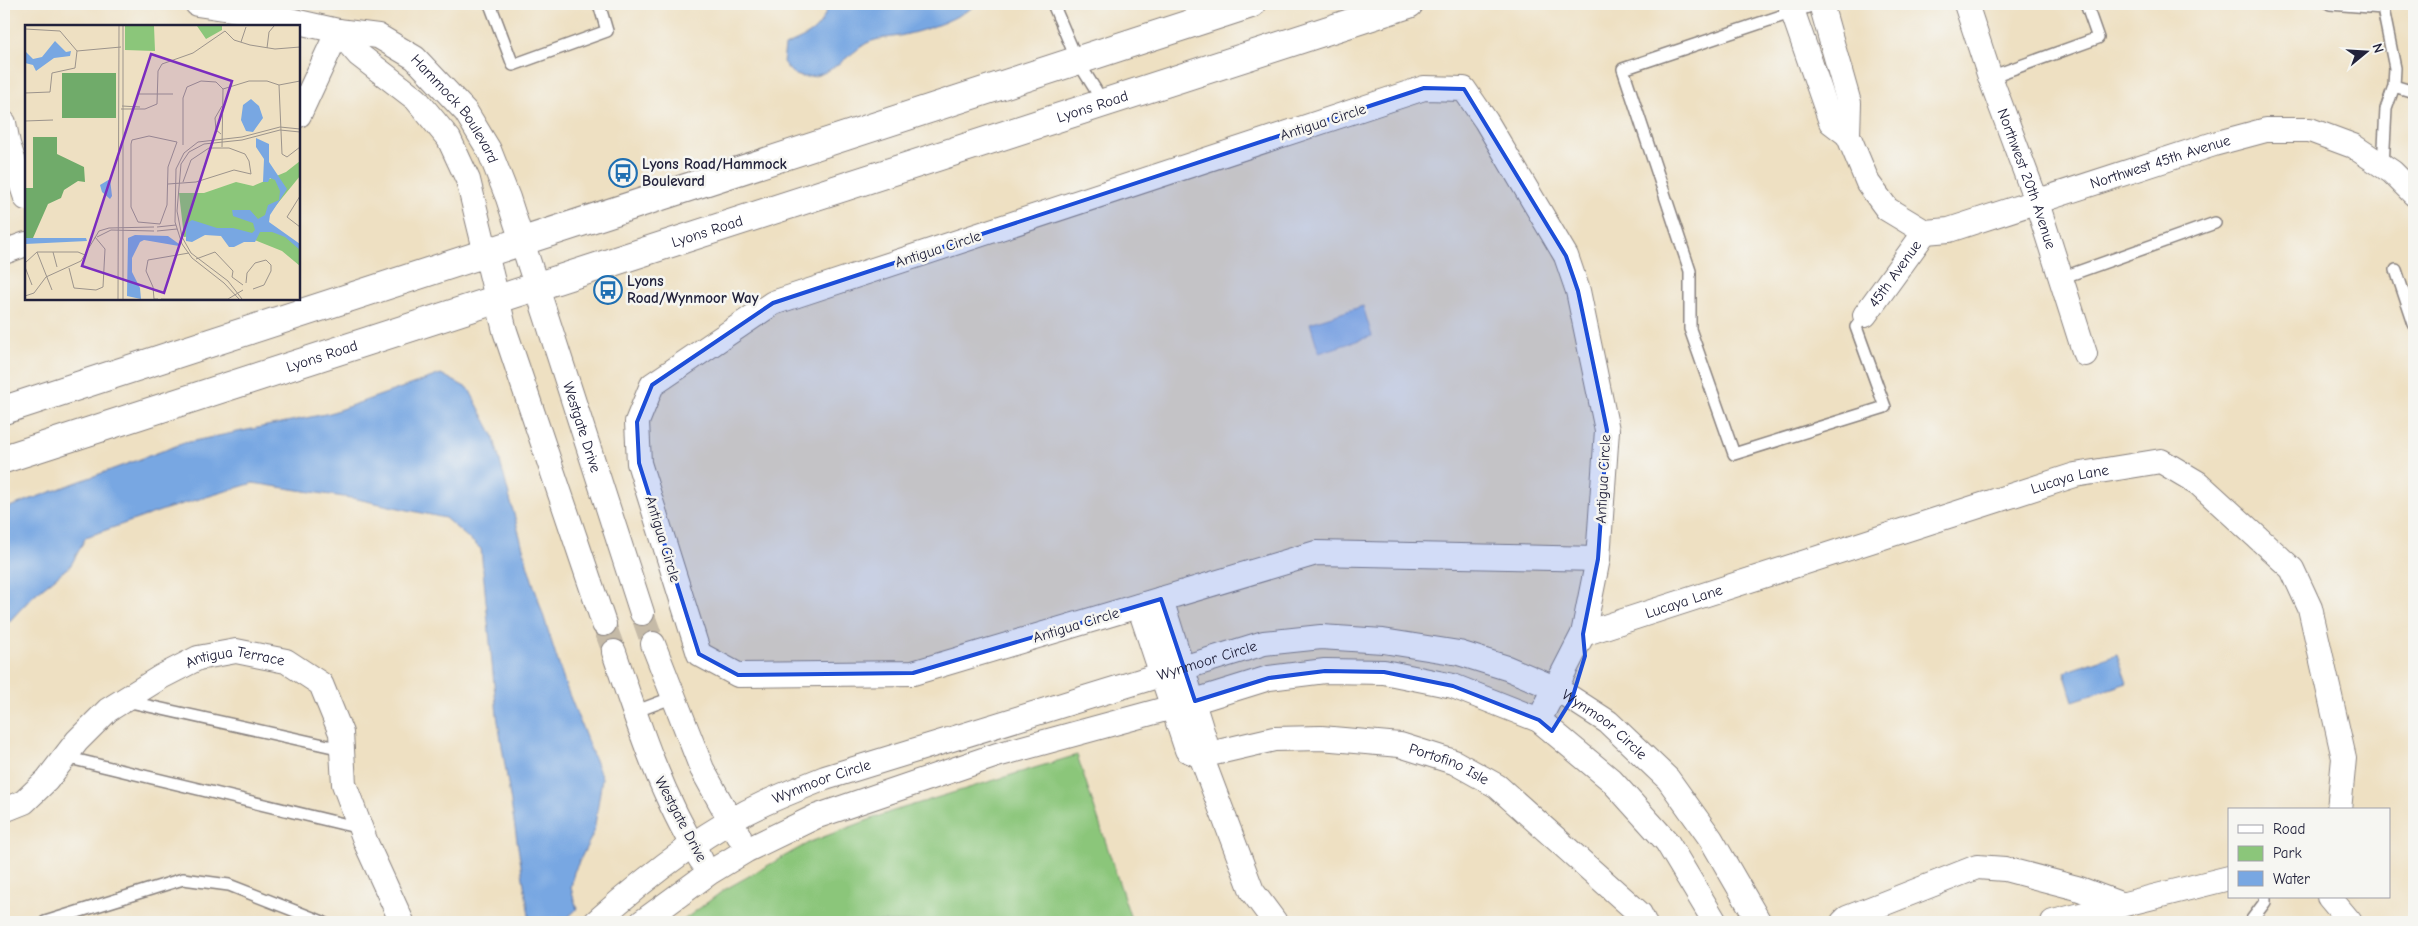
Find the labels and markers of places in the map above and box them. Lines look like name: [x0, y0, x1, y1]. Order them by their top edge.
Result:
place label: Lyons Road/Hammock Boulevard: [642, 155, 787, 190]
bus stop icon: Lyons Road/Hammock Boulevard: [608, 158, 638, 188]
place label: Lyons Road/Wynmoor Way: [627, 272, 759, 307]
bus stop icon: Lyons Road/Wynmoor Way: [593, 275, 623, 305]

